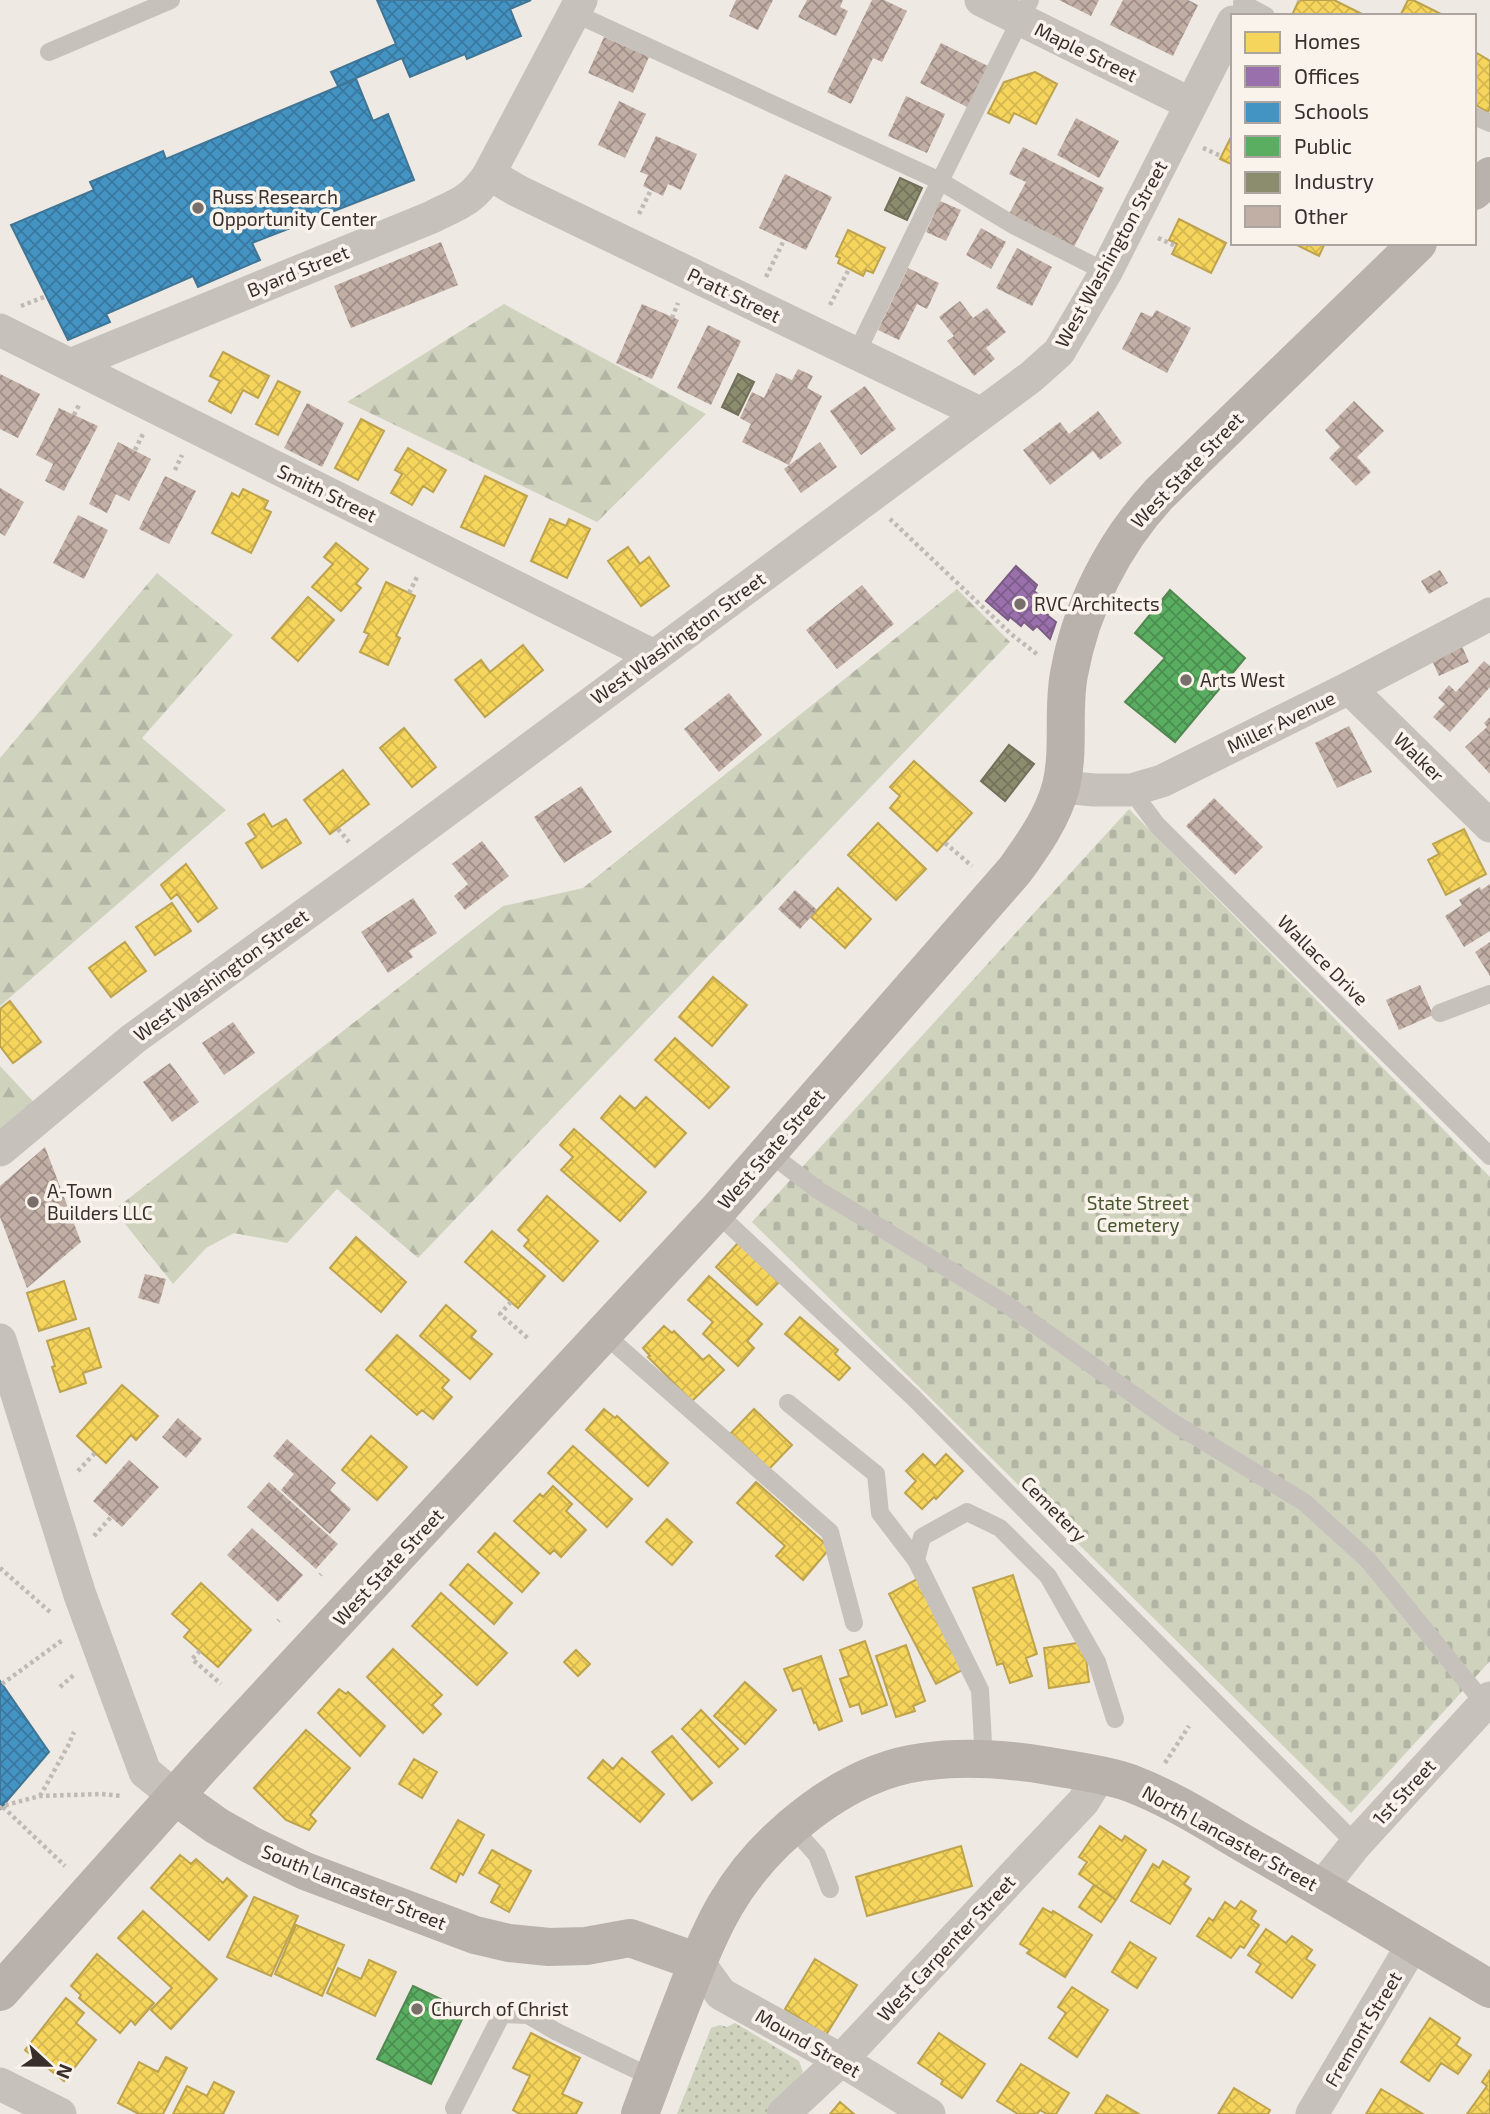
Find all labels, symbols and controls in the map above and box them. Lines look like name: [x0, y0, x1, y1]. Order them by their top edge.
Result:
legend: [1231, 14, 1476, 245]
street label: Maple Street: [1031, 17, 1141, 86]
text: Homes: [1294, 28, 1360, 53]
text: Offices: [1294, 63, 1360, 88]
text: Schools: [1294, 98, 1369, 123]
text: Public: [1294, 133, 1352, 158]
street label: West Washington Street: [1050, 156, 1172, 351]
text: Industry: [1294, 168, 1374, 193]
place label: Russ Research Opportunity Center: [212, 185, 378, 230]
marker: Russ Research Opportunity Center: [190, 200, 206, 216]
text: Other: [1294, 203, 1349, 228]
street label: Byard Street: [244, 240, 352, 301]
street label: Pratt Street: [684, 262, 785, 327]
street label: West State Street: [1126, 407, 1248, 532]
street label: Smith Street: [274, 459, 381, 526]
street label: West Washington Street: [586, 567, 769, 709]
place label: RVC Architects: [1034, 592, 1160, 615]
marker: RVC Architects: [1012, 596, 1028, 612]
place label: Arts West: [1200, 668, 1285, 691]
marker: Arts West: [1178, 672, 1194, 688]
street label: Miller Avenue: [1223, 685, 1339, 758]
street label: Walker: [1389, 727, 1450, 786]
street label: West Washington Street: [129, 904, 312, 1046]
street label: Wallace Drive: [1273, 910, 1373, 1010]
street label: West State Street: [712, 1084, 829, 1213]
place label: A-Town Builders LLC: [47, 1179, 153, 1224]
park label: State Street Cemetery: [1087, 1191, 1189, 1236]
marker: A-Town Builders LLC: [25, 1194, 41, 1210]
street label: Cemetery: [1017, 1471, 1092, 1546]
street label: West State Street: [327, 1503, 448, 1630]
street label: 1st Street: [1367, 1754, 1440, 1829]
street label: North Lancaster Street: [1139, 1780, 1322, 1895]
street label: South Lancaster Street: [259, 1839, 450, 1934]
street label: West Carpenter Street: [872, 1870, 1019, 2026]
street label: Fremont Street: [1319, 1967, 1406, 2090]
place label: Church of Christ: [431, 1997, 569, 2020]
marker: Church of Christ: [409, 2001, 425, 2017]
street label: Mound Street: [752, 2003, 865, 2082]
north arrow: [14, 2030, 84, 2100]
text: N: [52, 2061, 78, 2082]

